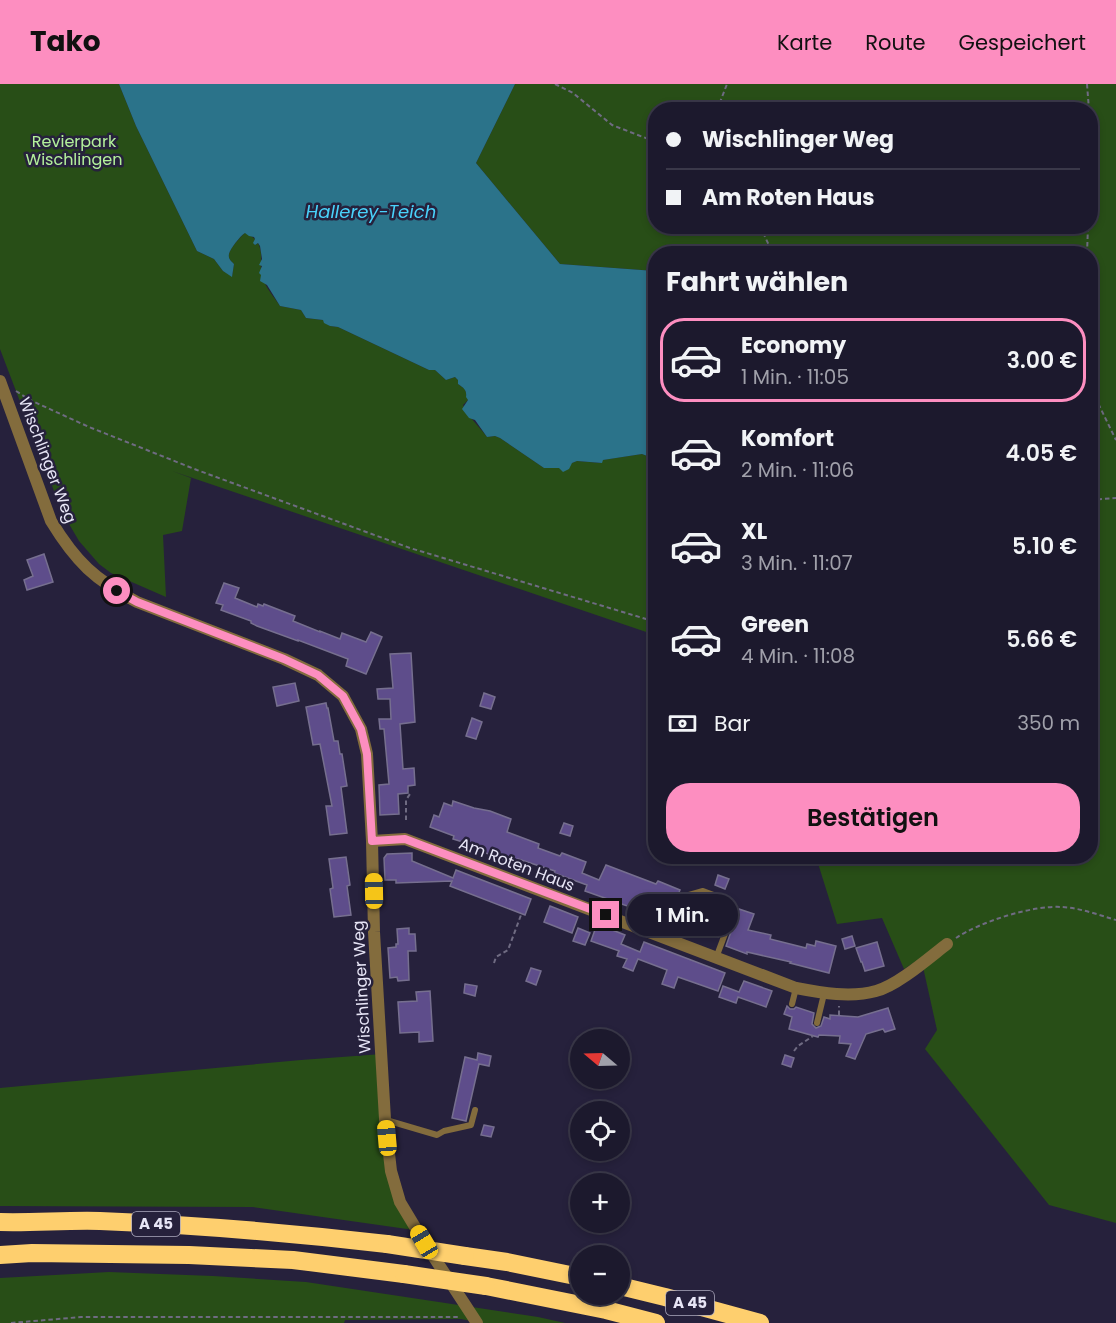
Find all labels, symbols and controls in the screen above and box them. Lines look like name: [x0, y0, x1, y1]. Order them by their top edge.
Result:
text: Tako: [30, 22, 101, 61]
text: Karte: [777, 28, 832, 57]
text: Route: [865, 28, 926, 57]
text: Gespeichert: [959, 28, 1086, 57]
text: Wischlinger Weg: [702, 124, 894, 155]
park label: Revierpark Wischlingen: [26, 130, 122, 171]
text: Am Roten Haus: [702, 182, 875, 213]
water label: Hallerey-Teich: [306, 199, 436, 224]
text: Fahrt wählen: [666, 263, 848, 300]
text: Economy: [741, 330, 846, 361]
icon: car: [669, 333, 723, 387]
text: 3.00 €: [1007, 345, 1077, 376]
text: 1 Min. · 11:05: [741, 363, 849, 391]
street label: Wischlinger Weg: [13, 394, 82, 527]
text: Komfort: [741, 423, 834, 454]
icon: car: [669, 426, 723, 480]
text: 4.05 €: [1006, 438, 1077, 469]
text: 2 Min. · 11:06: [741, 456, 854, 484]
text: XL: [741, 516, 767, 547]
icon: car: [669, 519, 723, 573]
text: 5.10 €: [1012, 531, 1077, 562]
text: 3 Min. · 11:07: [741, 549, 853, 577]
route start: [103, 577, 130, 604]
text: Green: [741, 609, 809, 640]
icon: car: [669, 612, 723, 666]
text: 5.66 €: [1006, 624, 1077, 655]
text: 4 Min. · 11:08: [741, 642, 855, 670]
icon: cash: [666, 707, 699, 740]
text: Bar: [714, 708, 751, 739]
text: 350 m: [1017, 709, 1080, 737]
button: Bestätigen: [666, 783, 1080, 852]
street label: Am Roten Haus: [456, 832, 578, 897]
car: [365, 873, 383, 909]
callout: 1 Min.: [627, 894, 738, 936]
route end: [592, 901, 619, 928]
text: 1 Min.: [656, 901, 709, 929]
street label: Wischlinger Weg: [347, 920, 376, 1054]
north arrow: [570, 1029, 630, 1089]
map controls: [570, 1029, 630, 1305]
button: locate: [570, 1101, 630, 1161]
car: [376, 1119, 398, 1157]
button: +: [570, 1173, 630, 1233]
road number: A 45: [132, 1212, 180, 1236]
car: [407, 1222, 441, 1262]
button: −: [570, 1245, 630, 1305]
road number: A 45: [666, 1291, 714, 1315]

